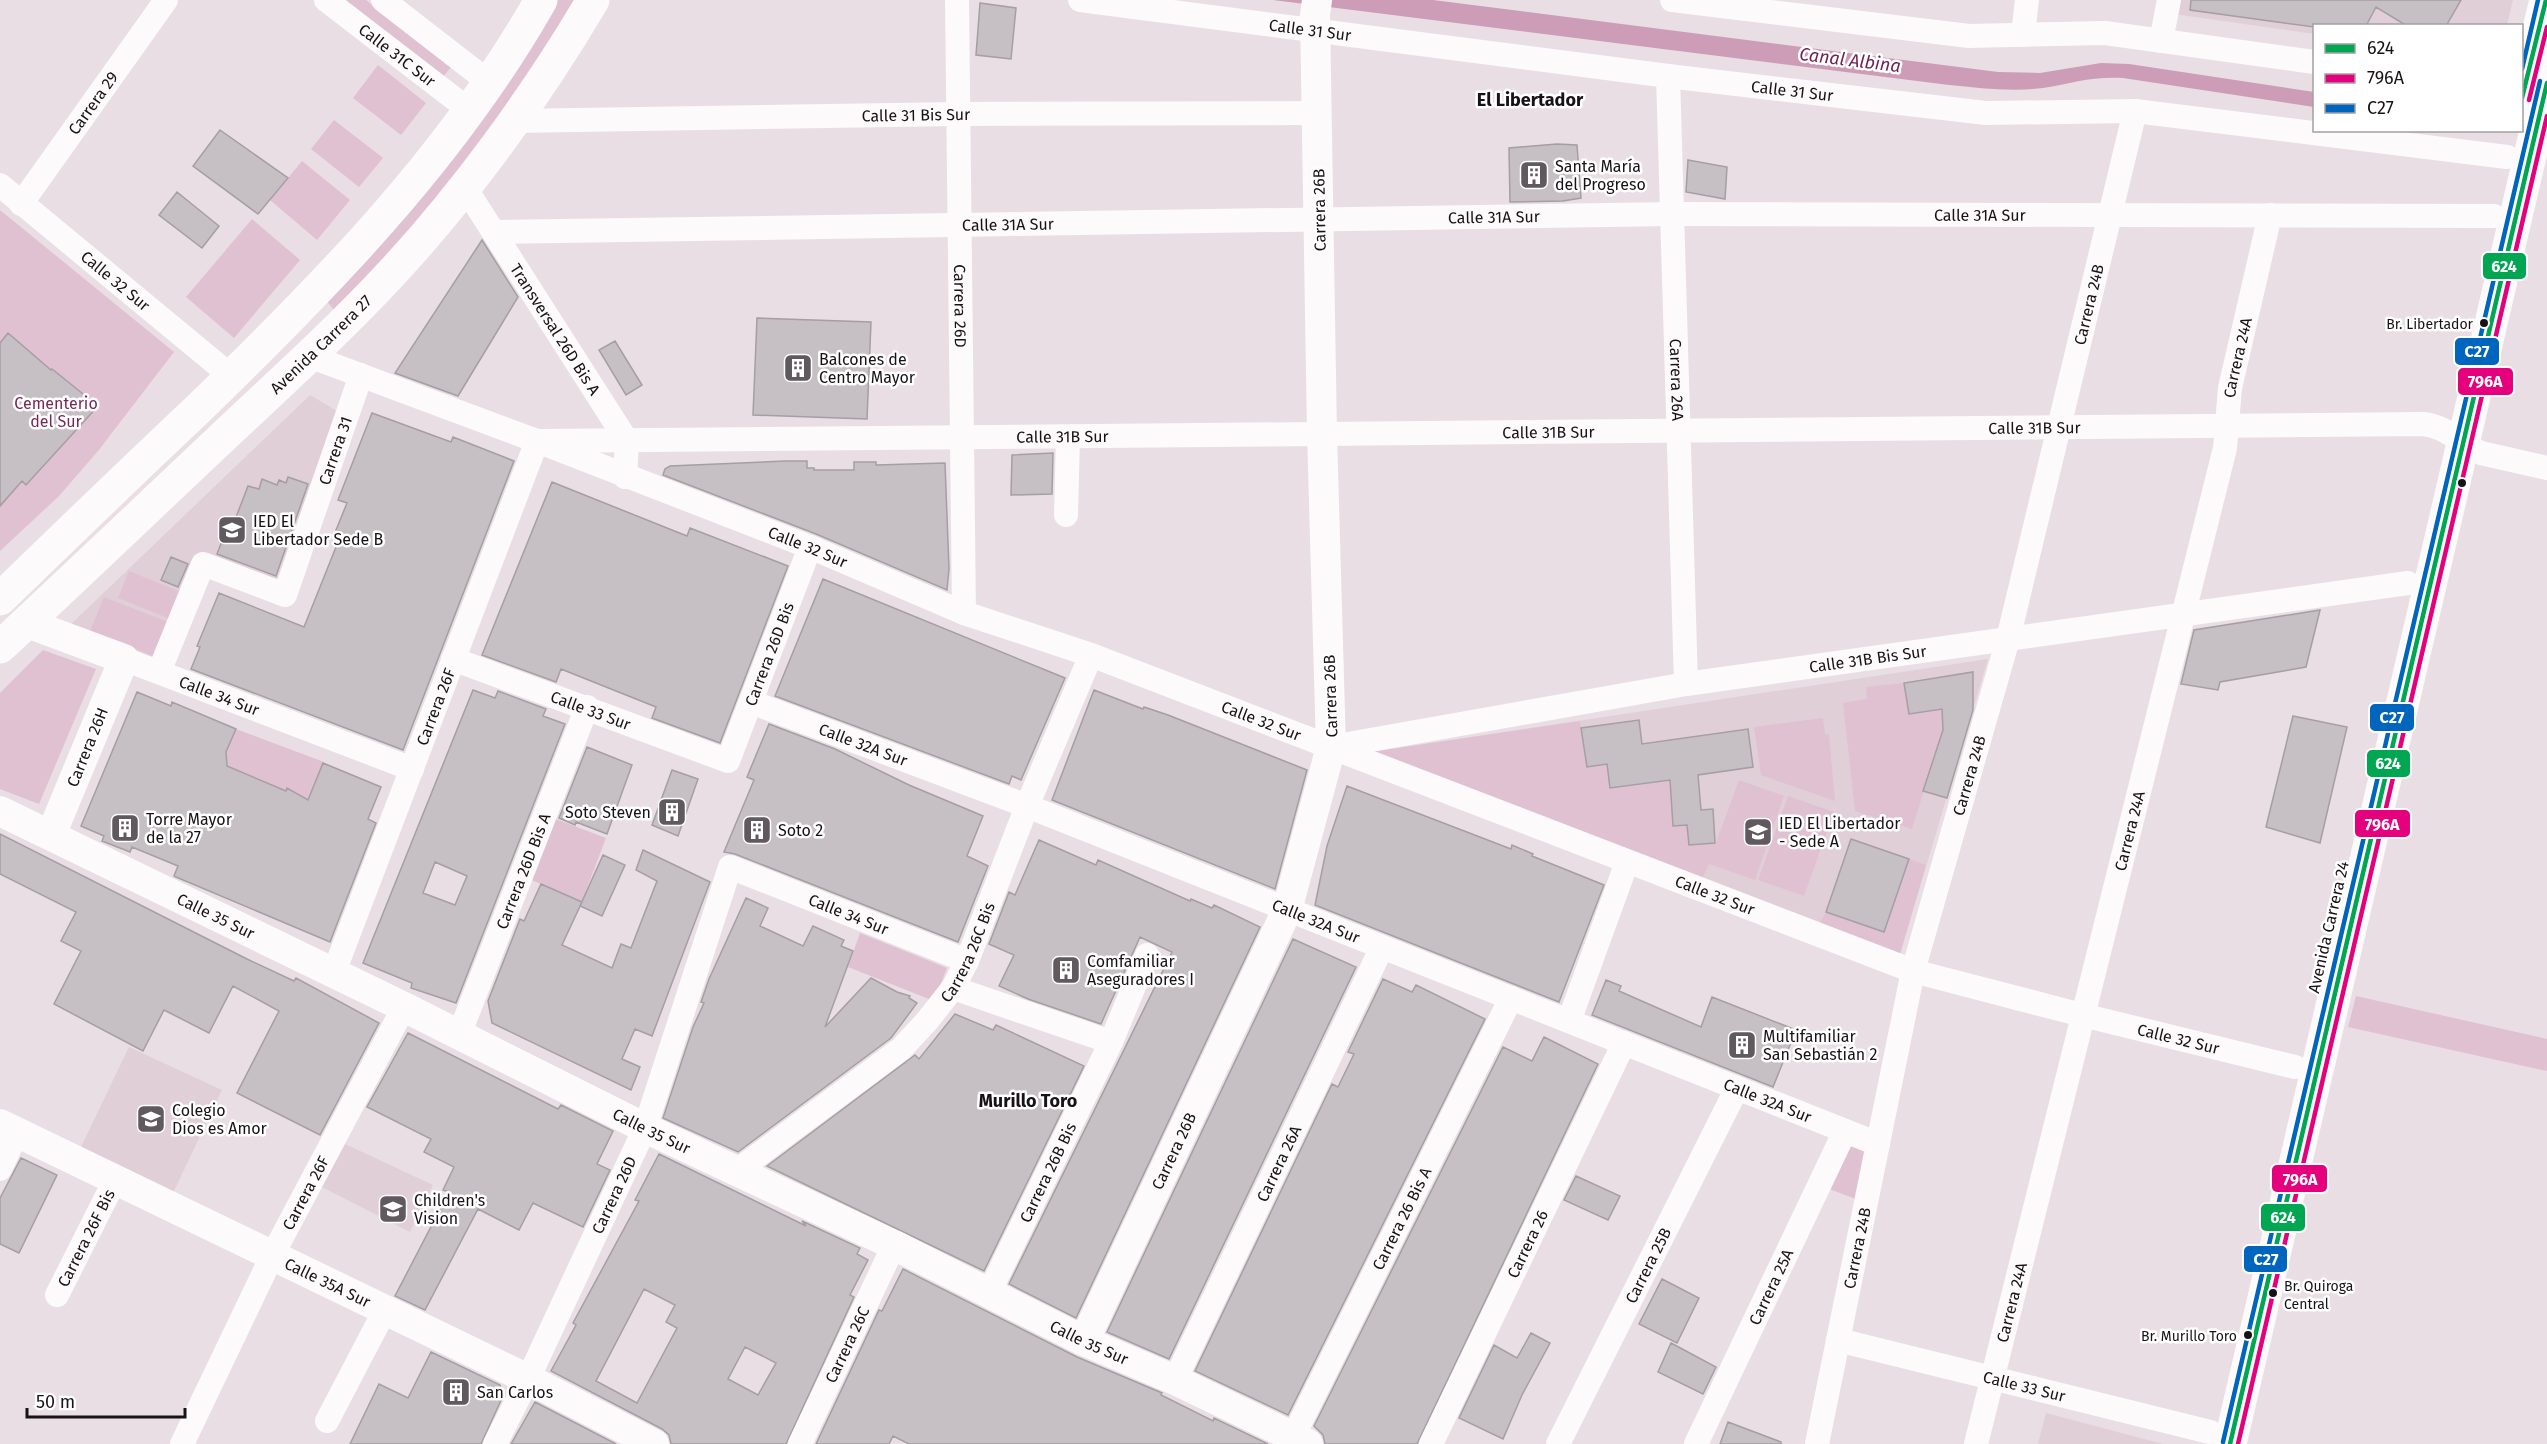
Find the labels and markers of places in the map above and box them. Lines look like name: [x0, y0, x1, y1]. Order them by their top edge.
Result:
place label: Santa María del Progreso: [1555, 157, 1646, 194]
building icon: Santa María del Progreso: [1518, 159, 1550, 191]
place label: Br. Libertador: [2386, 316, 2474, 333]
marker: Br. Libertador: [2478, 317, 2490, 329]
place label: Balcones de Centro Mayor: [819, 350, 916, 387]
building icon: Balcones de Centro Mayor: [782, 352, 814, 384]
unlabelled marker: [2456, 477, 2468, 489]
place label: IED El Libertador Sede B: [253, 512, 384, 549]
school or university icon: IED El Libertador Sede B: [216, 514, 248, 546]
building icon: Soto Steven: [656, 796, 688, 828]
place label: Soto Steven: [565, 803, 651, 822]
place label: Torre Mayor de la 27: [146, 810, 233, 847]
building icon: Torre Mayor de la 27: [109, 812, 141, 844]
building icon: Soto 2: [741, 814, 773, 846]
place label: IED El Libertador - Sede A: [1779, 814, 1901, 851]
school or university icon: IED El Libertador - Sede A: [1742, 816, 1774, 848]
place label: Soto 2: [778, 821, 823, 840]
place label: Comfamiliar Aseguradores I: [1087, 952, 1194, 989]
building icon: Comfamiliar Aseguradores I: [1050, 954, 1082, 986]
place label: Multifamiliar San Sebastián 2: [1763, 1027, 1877, 1064]
building icon: Multifamiliar San Sebastián 2: [1726, 1029, 1758, 1061]
place label: Colegio Dios es Amor: [172, 1101, 268, 1138]
school or university icon: Colegio Dios es Amor: [135, 1103, 167, 1135]
place label: Children's Vision: [414, 1191, 485, 1228]
school or university icon: Children's Vision: [377, 1193, 409, 1225]
place label: Br. Quiroga Central: [2284, 1278, 2353, 1313]
marker: Br. Quiroga Central: [2267, 1287, 2279, 1299]
place label: Br. Murillo Toro: [2141, 1328, 2237, 1345]
marker: Br. Murillo Toro: [2242, 1329, 2254, 1341]
building icon: San Carlos: [440, 1376, 472, 1408]
place label: San Carlos: [477, 1383, 553, 1402]

